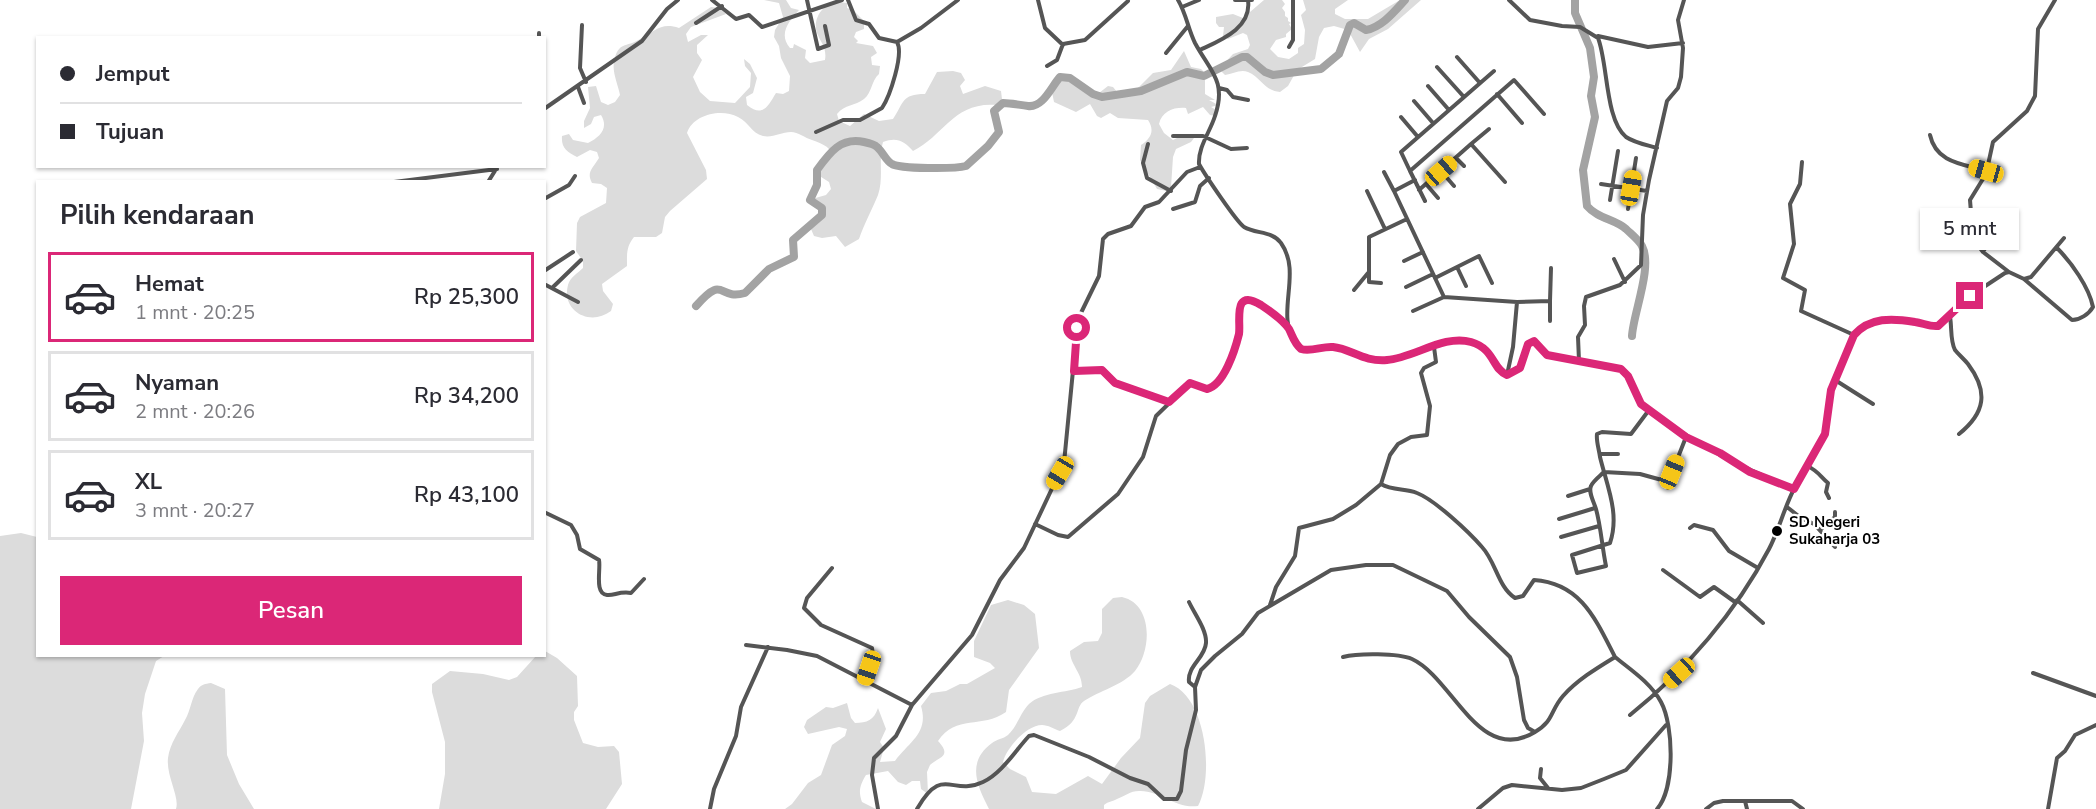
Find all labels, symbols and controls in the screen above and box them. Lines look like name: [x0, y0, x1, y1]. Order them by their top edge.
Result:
text: Jemput: [96, 59, 169, 89]
text: Tujuan: [96, 117, 164, 147]
car: [1422, 152, 1460, 190]
car: [1966, 157, 2006, 185]
car: [1619, 169, 1643, 207]
text: Pilih kendaraan: [60, 197, 254, 234]
callout: 5 mnt: [1920, 209, 2020, 251]
text: 5 mnt: [1943, 215, 1996, 242]
text: Hemat: [135, 269, 204, 299]
icon: car: [63, 270, 117, 324]
text: Rp 25,300: [414, 282, 519, 312]
route end: [1956, 282, 1983, 309]
text: 1 mnt · 20:25: [135, 299, 255, 326]
route start: [1063, 314, 1090, 341]
text: Nyaman: [135, 368, 219, 398]
icon: car: [63, 369, 117, 423]
text: Rp 34,200: [414, 381, 519, 411]
text: 2 mnt · 20:26: [135, 398, 255, 425]
car: [1657, 452, 1687, 492]
car: [1043, 453, 1077, 493]
text: XL: [135, 467, 162, 497]
icon: car: [63, 468, 117, 522]
text: Rp 43,100: [414, 480, 519, 510]
text: 3 mnt · 20:27: [135, 497, 255, 524]
place label: SD Negeri Sukaharja 03: [1789, 512, 1880, 549]
marker: SD Negeri Sukaharja 03: [1770, 524, 1784, 538]
button: Pesan: [60, 576, 522, 645]
car: [855, 648, 883, 688]
car: [1660, 654, 1698, 692]

